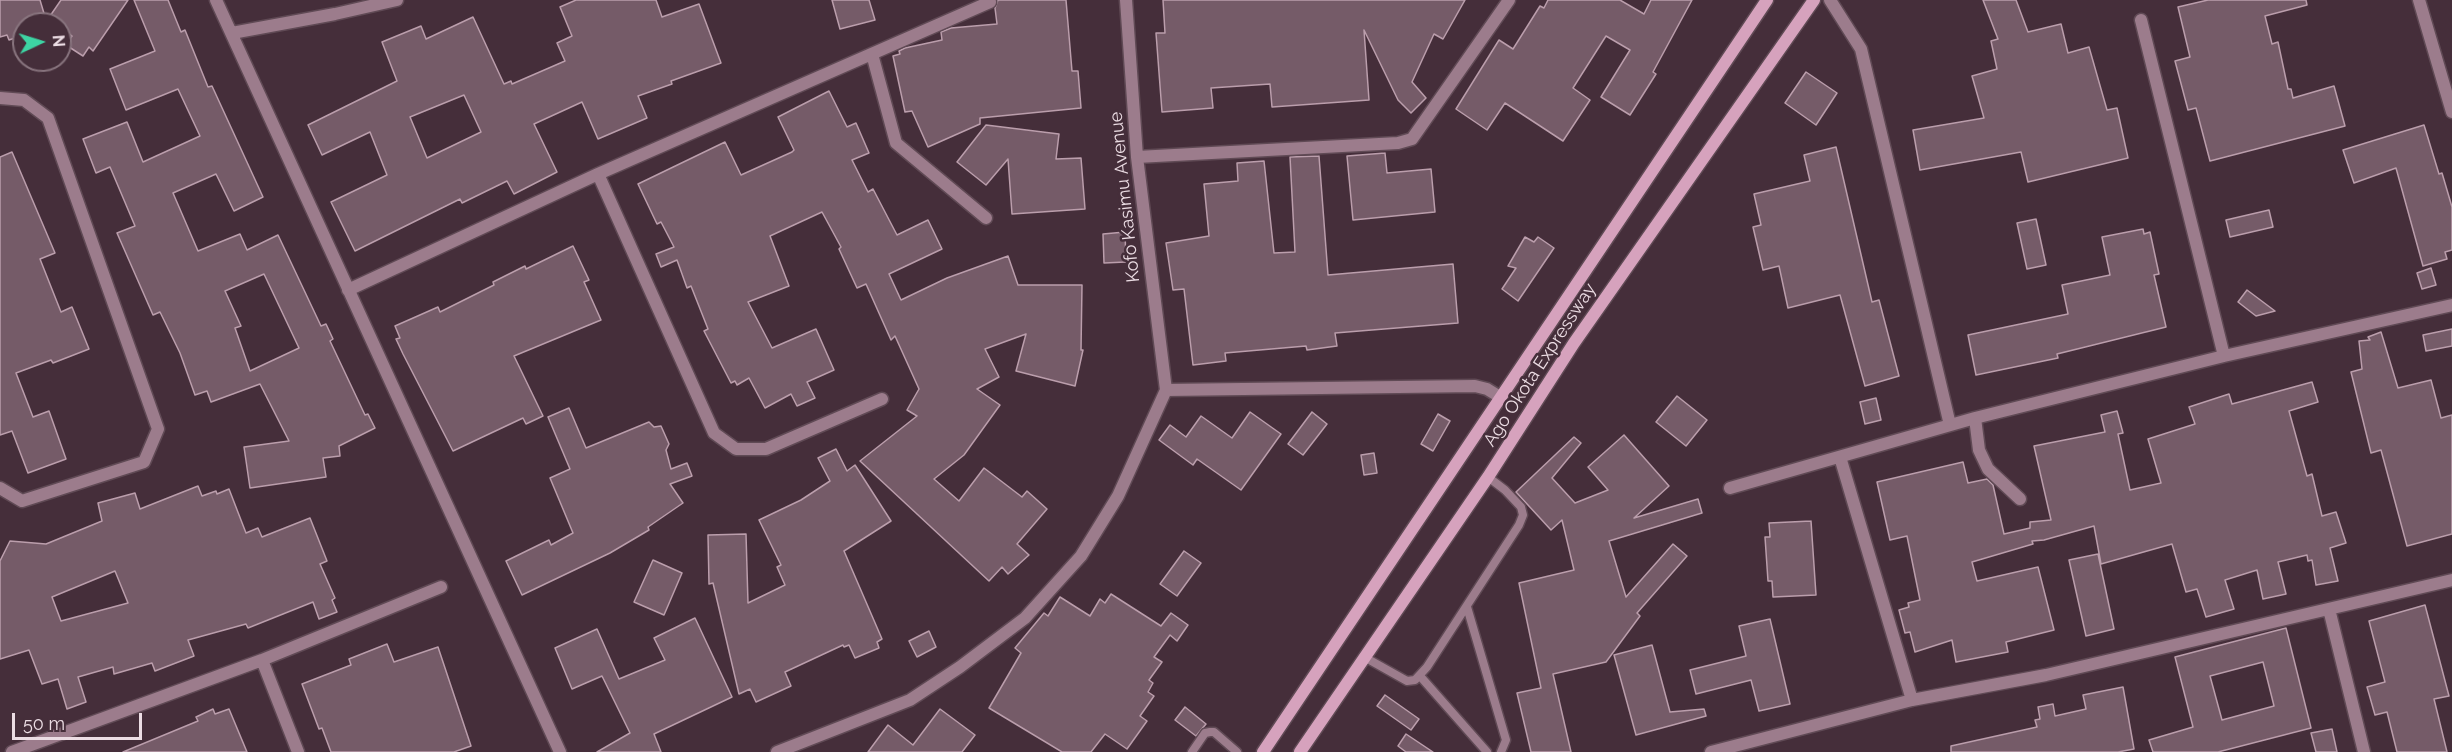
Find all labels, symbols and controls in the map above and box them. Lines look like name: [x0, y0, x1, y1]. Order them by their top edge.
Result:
north arrow: [12, 12, 72, 72]
text: N: [49, 34, 68, 48]
street label: Kofo Kasimu Avenue: [1105, 111, 1145, 283]
street label: Ago Okota Expressway: [1479, 279, 1601, 451]
scale bar: [15, 701, 146, 739]
text: 50 m: [23, 713, 65, 734]

